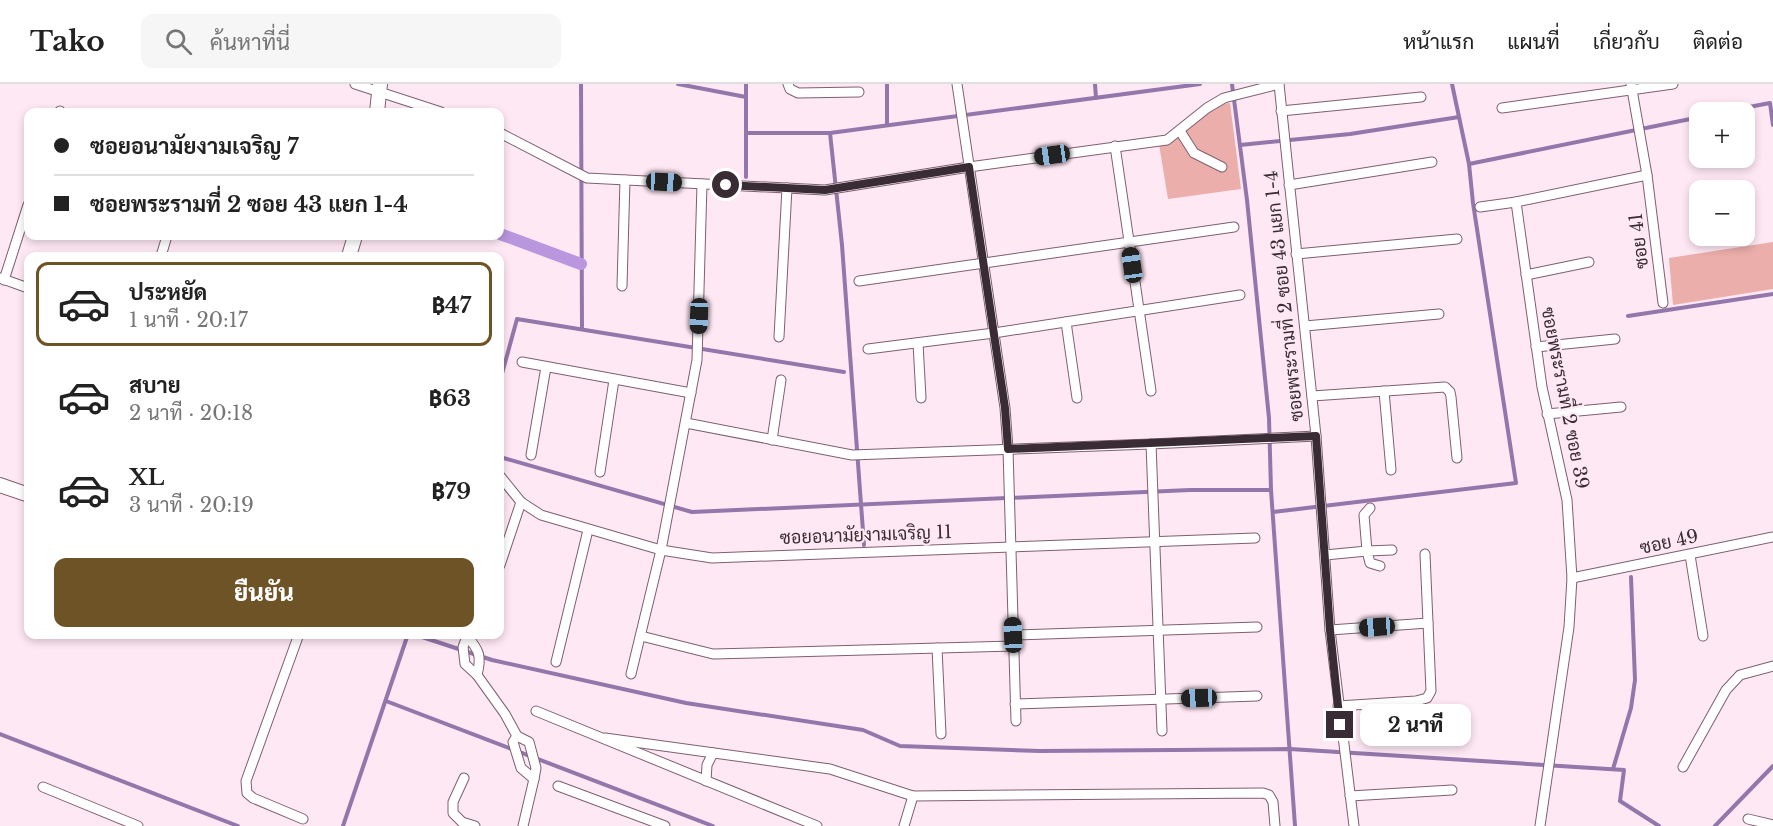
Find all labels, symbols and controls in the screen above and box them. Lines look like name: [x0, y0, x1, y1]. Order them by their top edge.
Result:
search box: [141, 14, 561, 68]
text: Tako: [30, 24, 105, 59]
icon: search: [162, 25, 195, 58]
text: ค้นหาที่นี่: [210, 29, 290, 56]
text: หน้าแรก: [1403, 29, 1474, 55]
text: แผนที่: [1507, 29, 1560, 55]
text: เกี่ยวกับ: [1593, 29, 1660, 55]
text: ติดต่อ: [1693, 29, 1743, 55]
map controls: [1689, 102, 1755, 246]
button: +: [1689, 102, 1755, 168]
text: ซอยอนามัยงามเจริญ 7: [90, 133, 299, 160]
car: [1033, 144, 1071, 166]
street label: ซอยพระรามที่ 2 ซอย 43 แยก 1-4: [1255, 170, 1308, 423]
route start: [712, 171, 739, 198]
car: [646, 172, 682, 192]
button: −: [1689, 180, 1755, 246]
text: ซอยพระรามที่ 2 ซอย 43 แยก 1-4: [90, 191, 408, 218]
street label: ซอย 41: [1625, 212, 1653, 270]
car: [1121, 246, 1143, 284]
icon: car: [57, 277, 111, 331]
text: ประหยัด: [129, 279, 207, 306]
text: ฿47: [432, 292, 471, 319]
car: [689, 298, 709, 334]
street label: ซอยพระรามที่ 2 ซอย 39: [1537, 304, 1598, 491]
text: 1 นาที · 20:17: [129, 308, 248, 332]
icon: car: [57, 370, 111, 424]
text: สบาย: [129, 372, 181, 399]
text: ฿63: [429, 385, 471, 412]
text: 2 นาที · 20:18: [129, 401, 253, 425]
icon: car: [57, 463, 111, 517]
text: XL: [129, 464, 164, 491]
text: ฿79: [431, 478, 471, 505]
text: 3 นาที · 20:19: [129, 493, 254, 517]
street label: ซอยอนามัยงามเจริญ 11: [779, 521, 953, 549]
street label: ซอย 49: [1638, 525, 1700, 559]
button: ยืนยัน: [54, 558, 474, 627]
car: [1003, 617, 1023, 653]
car: [1358, 617, 1396, 637]
car: [1181, 688, 1217, 708]
callout: 2 นาที: [1361, 704, 1472, 746]
route end: [1326, 711, 1353, 738]
text: 2 นาที: [1388, 713, 1443, 737]

